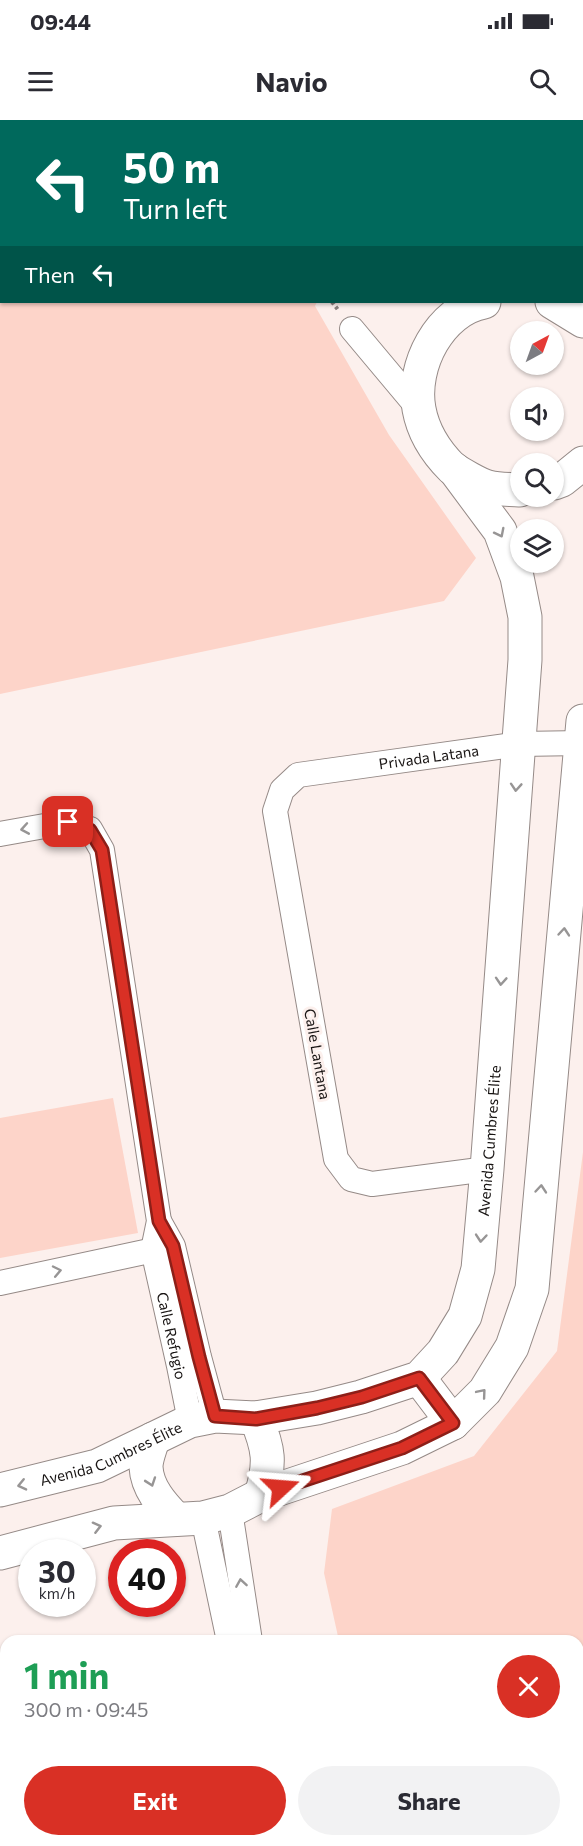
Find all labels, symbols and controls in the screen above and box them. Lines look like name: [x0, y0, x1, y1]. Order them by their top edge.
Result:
text: 09:44: [30, 8, 91, 35]
icon: menu: [24, 65, 57, 98]
text: Navio: [255, 65, 328, 98]
icon: search: [526, 65, 559, 98]
text: 50 m: [123, 140, 220, 192]
icon: left: [24, 144, 102, 222]
text: Turn left: [123, 192, 227, 225]
icon: left: [87, 258, 120, 291]
text: Then: [24, 261, 75, 288]
north arrow: [510, 321, 564, 375]
map controls: [510, 321, 564, 573]
button: sound: [510, 387, 564, 441]
button: search: [510, 453, 564, 507]
button: layers: [510, 519, 564, 573]
one-way arrow: [493, 527, 504, 537]
street label: Privada Latana: [378, 741, 480, 773]
one-way arrow: [510, 782, 523, 791]
pin: [42, 796, 93, 847]
icon: arrive: [51, 805, 84, 838]
one-way arrow: [20, 822, 30, 835]
one-way arrow: [557, 928, 570, 937]
one-way arrow: [495, 977, 508, 986]
street label: Calle Lantana: [301, 1007, 335, 1101]
street label: Avenida Cumbres Élite: [474, 1064, 504, 1217]
one-way arrow: [534, 1184, 547, 1194]
one-way arrow: [475, 1234, 488, 1243]
one-way arrow: [52, 1265, 62, 1278]
street label: Calle Refugio: [154, 1290, 190, 1381]
one-way arrow: [475, 1388, 486, 1399]
street label: Avenida Cumbres Élite: [38, 1417, 185, 1489]
position arrow: [249, 1456, 313, 1520]
one-way arrow: [144, 1477, 156, 1487]
one-way arrow: [18, 1478, 28, 1491]
one-way arrow: [92, 1522, 102, 1535]
speed limit sign: 40: [108, 1539, 186, 1617]
text: 30: [38, 1552, 76, 1589]
one-way arrow: [235, 1579, 248, 1589]
text: km/h: [39, 1584, 75, 1602]
text: 1 min: [24, 1652, 109, 1696]
button: close: [497, 1655, 560, 1718]
text: 300 m · 09:45: [24, 1697, 149, 1721]
button: Exit: [24, 1766, 286, 1835]
button: Share: [298, 1766, 560, 1835]

